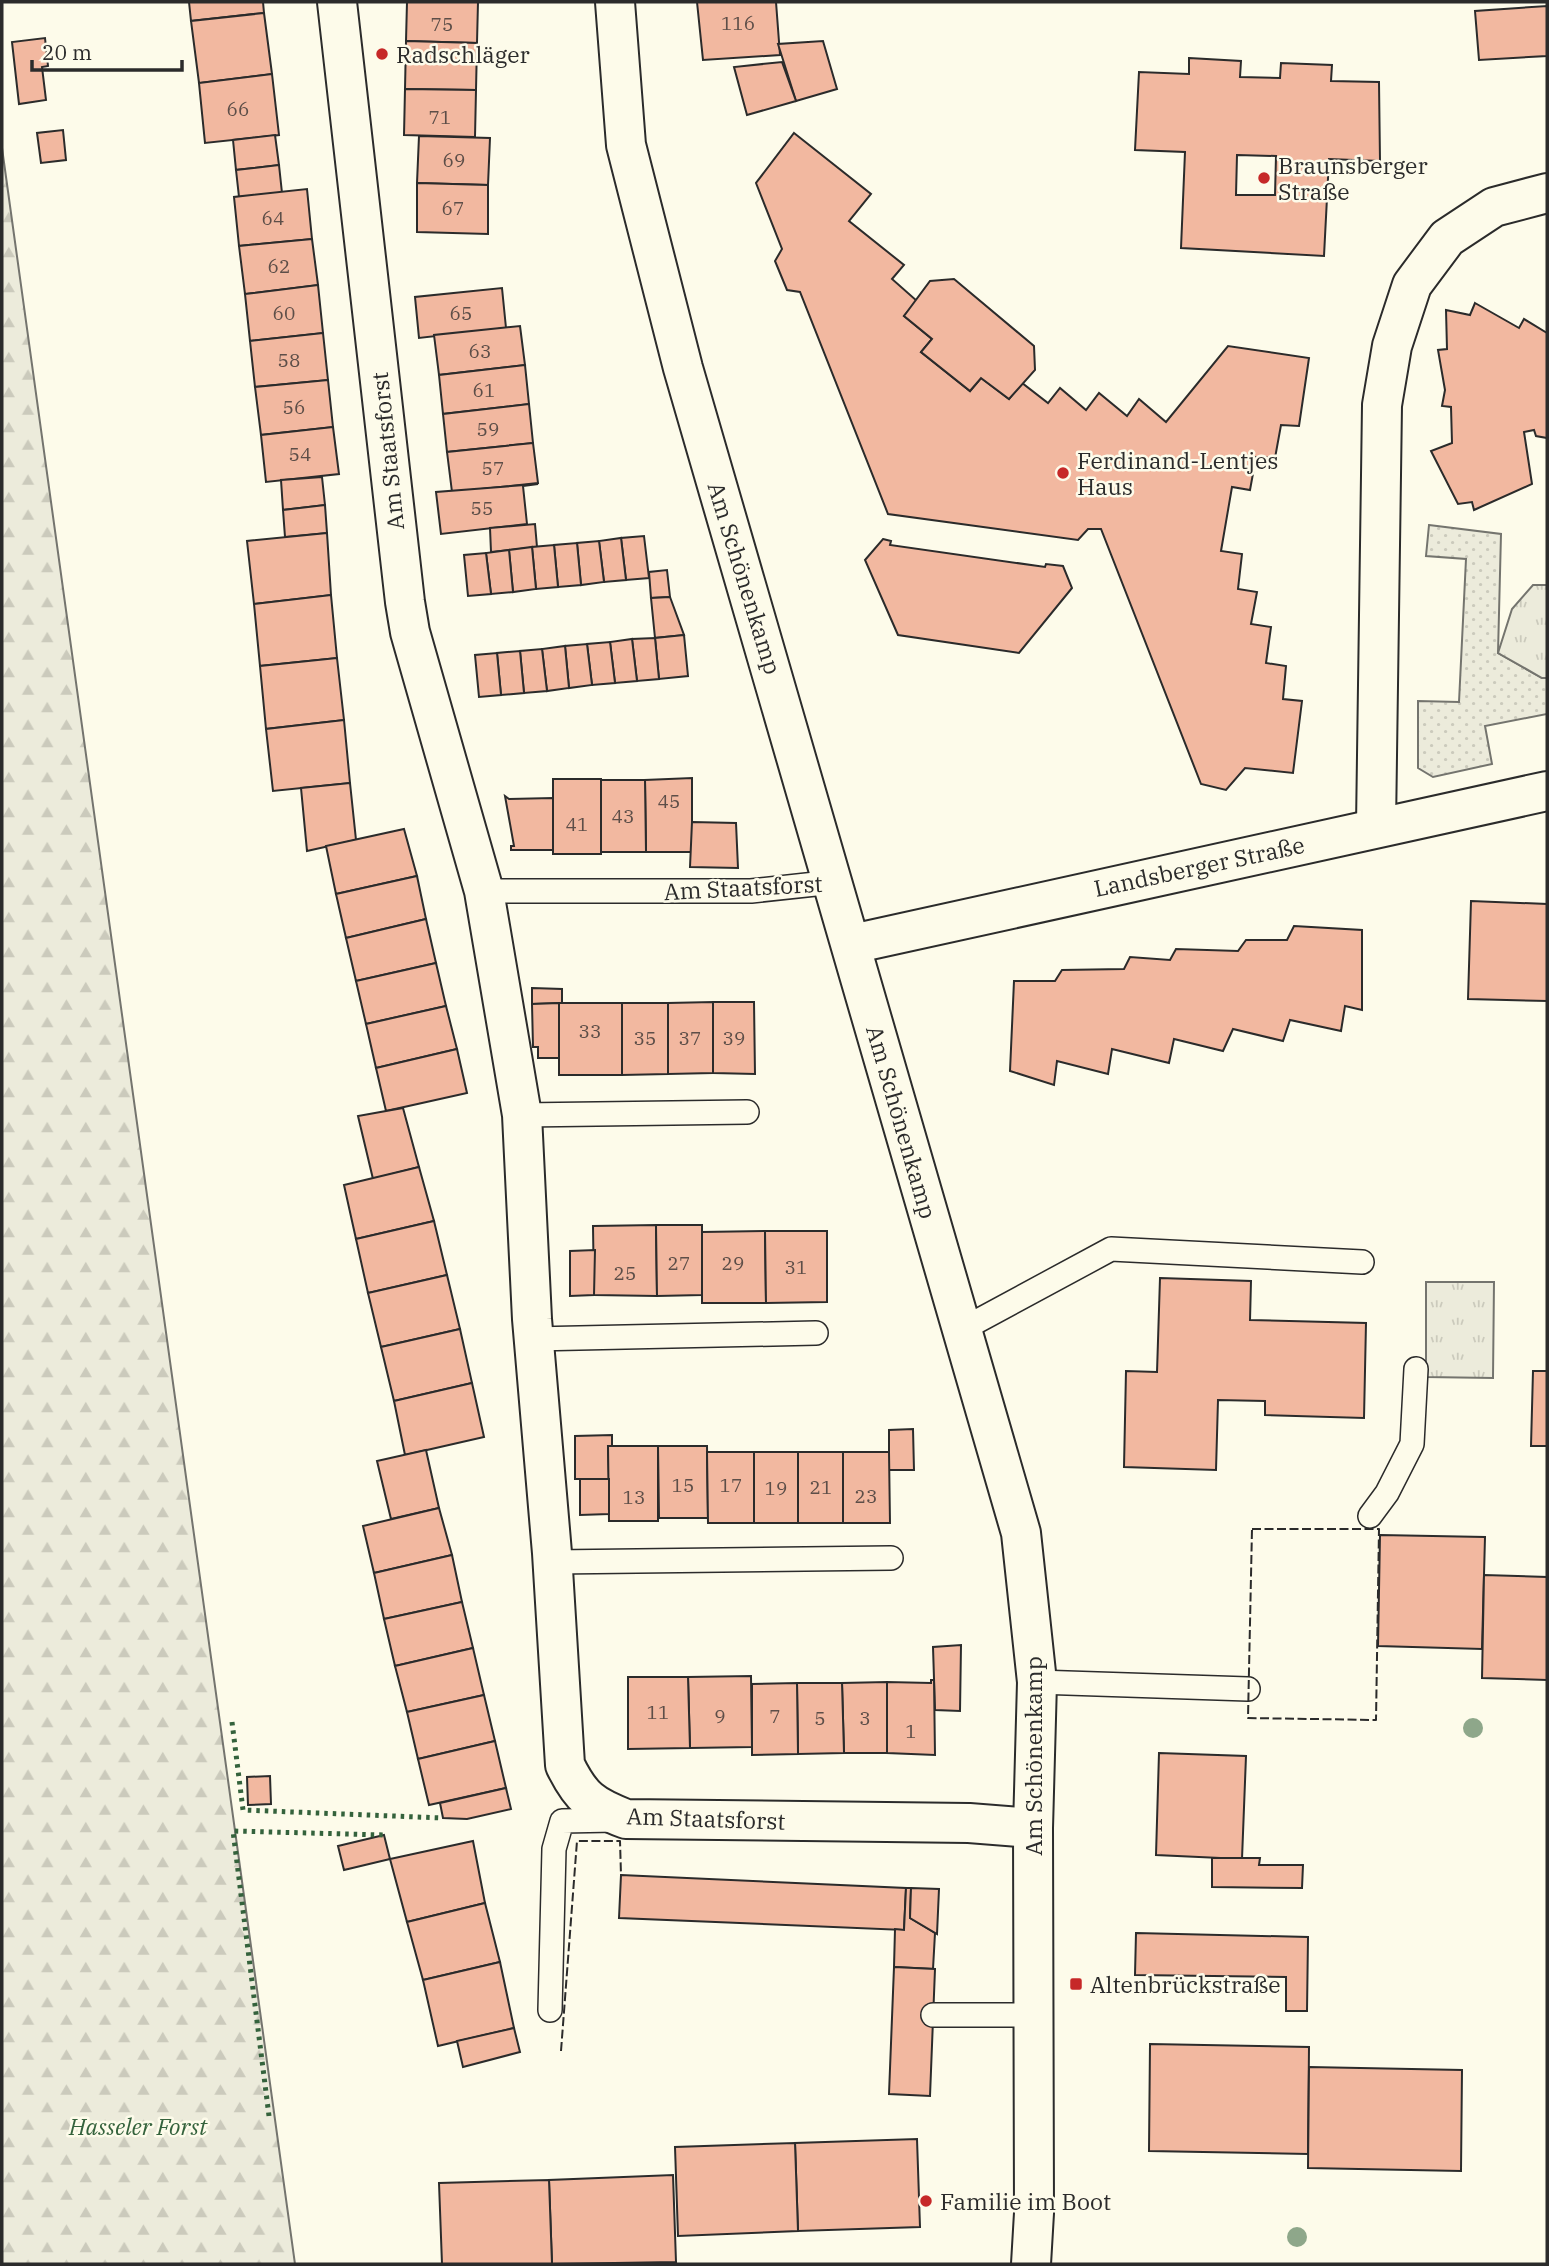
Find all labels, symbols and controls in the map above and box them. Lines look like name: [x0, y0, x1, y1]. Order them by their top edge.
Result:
house number: 116: [721, 11, 755, 35]
house number: 75: [431, 12, 453, 36]
scale bar: [32, 28, 182, 72]
text: 20 m: [42, 38, 92, 66]
place label: Radschläger: [396, 39, 530, 69]
marker: Radschläger: [374, 46, 390, 62]
house number: 66: [227, 97, 249, 121]
house number: 71: [429, 105, 451, 129]
house number: 69: [443, 148, 465, 172]
place label: Braunsberger Straße: [1278, 150, 1428, 206]
marker: Braunsberger Straße: [1256, 170, 1272, 186]
house number: 67: [442, 196, 464, 220]
house number: 64: [262, 206, 284, 230]
house number: 62: [268, 254, 290, 278]
house number: 60: [273, 301, 295, 325]
house number: 65: [450, 301, 472, 325]
house number: 63: [469, 339, 491, 363]
house number: 58: [278, 348, 300, 372]
street label: Am Staatsforst: [364, 370, 410, 532]
house number: 61: [473, 378, 495, 402]
house number: 56: [283, 395, 305, 419]
house number: 59: [477, 417, 499, 441]
house number: 54: [289, 442, 311, 466]
place label: Ferdinand-Lentjes Haus: [1077, 445, 1279, 501]
house number: 57: [482, 456, 504, 480]
marker: Ferdinand-Lentjes Haus: [1055, 465, 1071, 481]
street label: Am Schönenkamp: [701, 478, 789, 678]
house number: 55: [471, 496, 493, 520]
house number: 45: [658, 789, 680, 813]
house number: 43: [612, 804, 634, 828]
house number: 41: [566, 812, 588, 836]
street label: Landsberger Straße: [1091, 829, 1307, 903]
street label: Am Staatsforst: [663, 868, 823, 906]
house number: 33: [579, 1019, 601, 1043]
street label: Am Schönenkamp: [860, 1022, 944, 1222]
house number: 35: [634, 1026, 656, 1050]
house number: 37: [679, 1026, 701, 1050]
house number: 39: [723, 1026, 745, 1050]
house number: 27: [668, 1251, 690, 1275]
house number: 29: [722, 1251, 744, 1275]
house number: 31: [785, 1255, 807, 1279]
house number: 25: [614, 1261, 636, 1285]
house number: 15: [672, 1473, 694, 1497]
house number: 17: [720, 1473, 742, 1497]
house number: 21: [810, 1475, 832, 1499]
house number: 19: [765, 1476, 787, 1500]
house number: 23: [855, 1484, 877, 1508]
house number: 13: [623, 1485, 645, 1509]
street label: Am Schönenkamp: [1018, 1656, 1048, 1856]
house number: 11: [647, 1700, 669, 1724]
house number: 9: [714, 1704, 726, 1728]
house number: 7: [769, 1704, 781, 1728]
house number: 5: [814, 1706, 826, 1730]
house number: 3: [859, 1706, 871, 1730]
house number: 1: [905, 1719, 917, 1743]
street label: Am Staatsforst: [626, 1800, 786, 1836]
place label: Altenbrückstraße: [1090, 1969, 1281, 1999]
marker: Altenbrückstraße: [1068, 1976, 1084, 1992]
park label: Hasseler Forst: [68, 2111, 208, 2141]
place label: Familie im Boot: [940, 2186, 1111, 2216]
marker: Familie im Boot: [918, 2193, 934, 2209]

